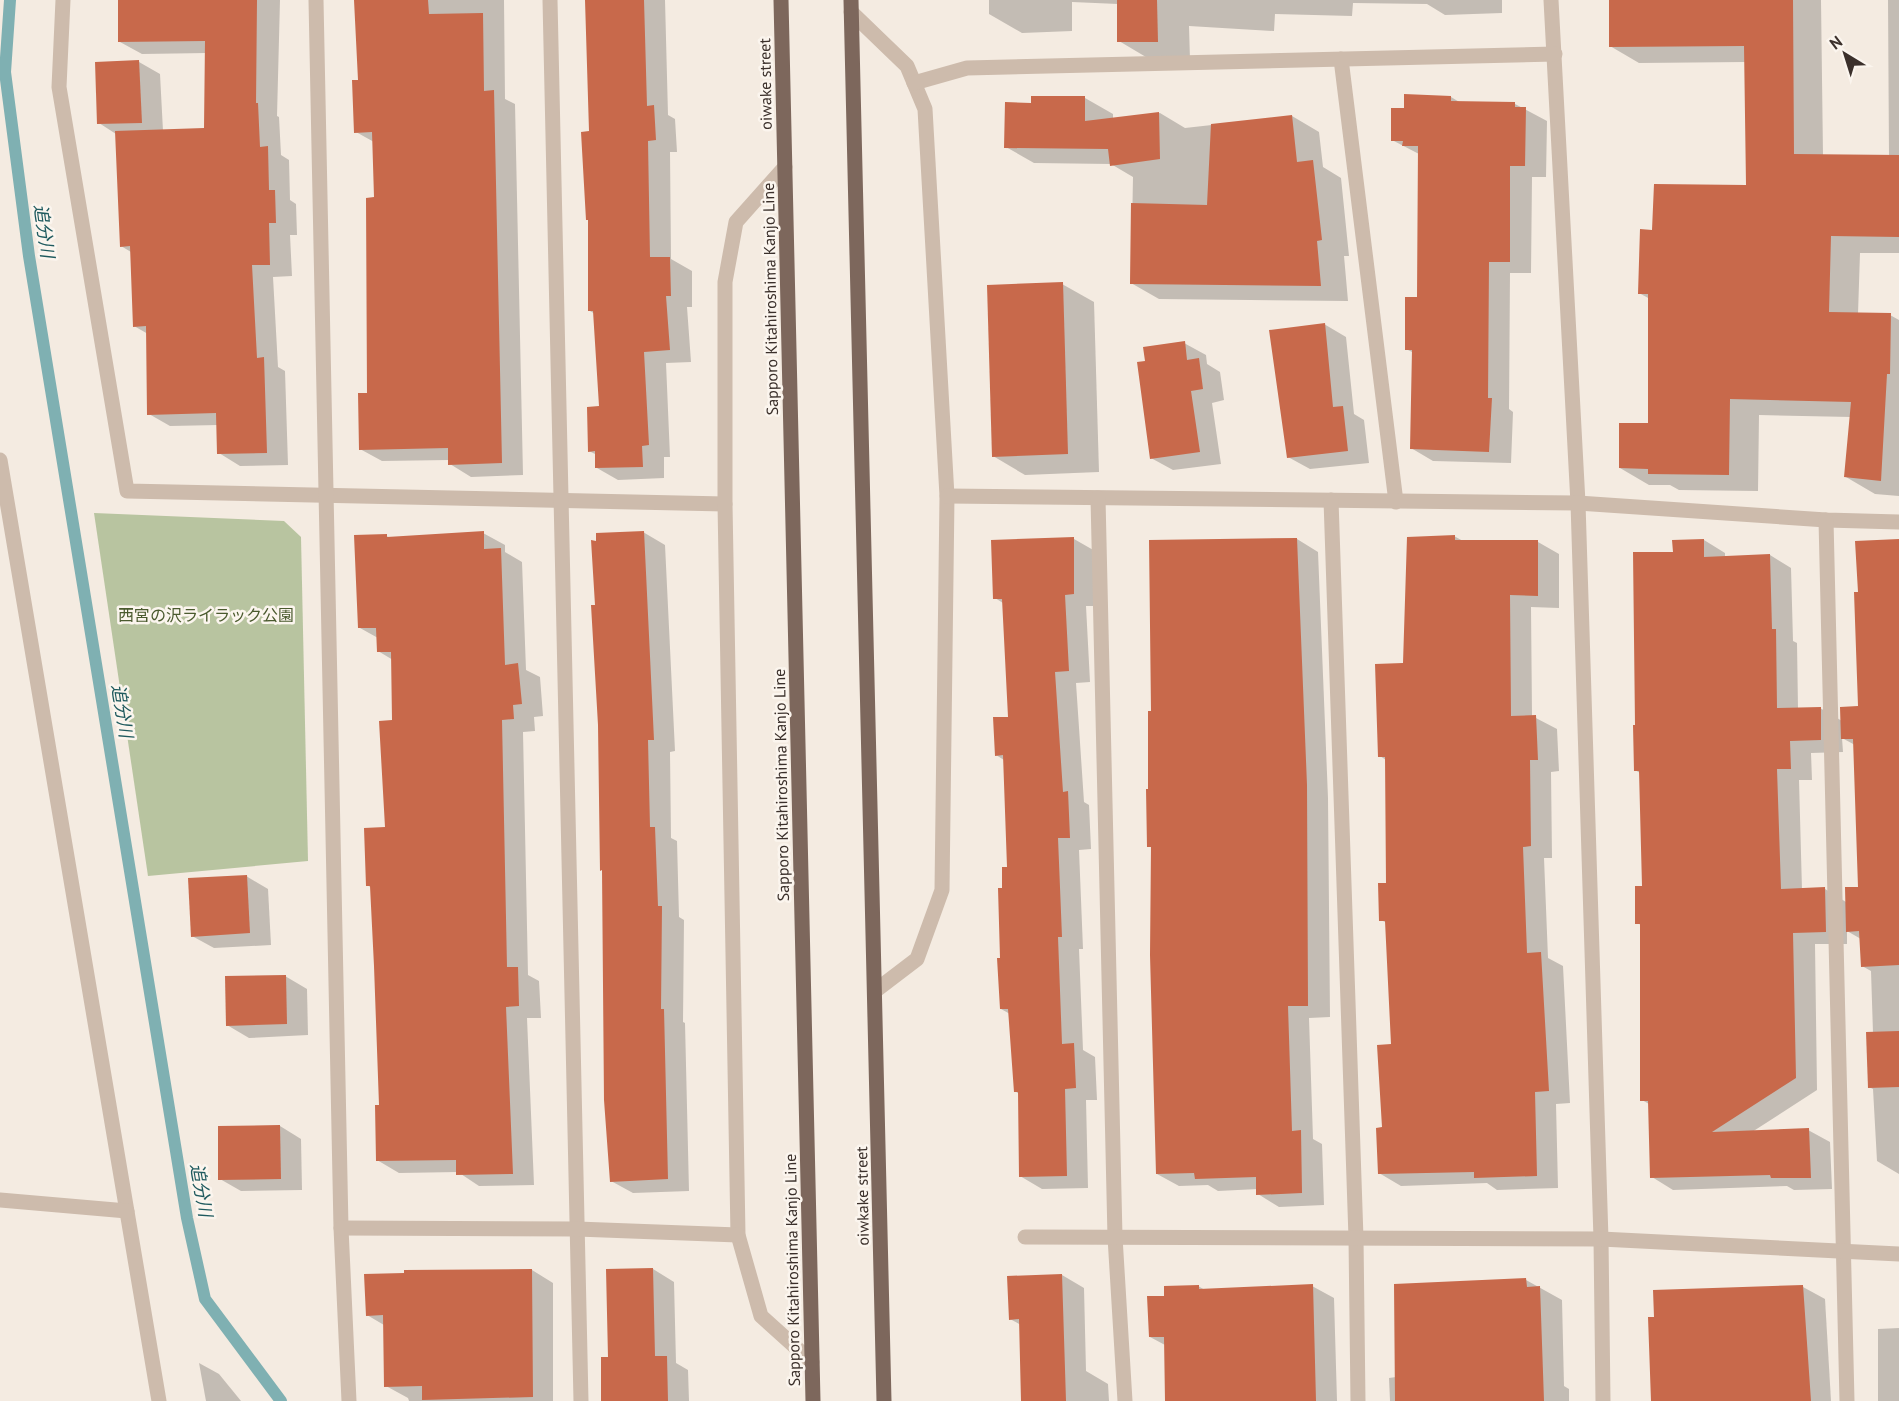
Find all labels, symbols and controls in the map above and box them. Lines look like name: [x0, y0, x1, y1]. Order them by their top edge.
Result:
north arrow: [1815, 24, 1875, 84]
text: N: [1825, 31, 1846, 53]
street label: oiwake street: [754, 37, 776, 130]
street label: Sapporo Kitahiroshima Kanjo Line: [758, 183, 782, 415]
water label: 追分川: [29, 203, 60, 261]
park label: 西宮の沢ライラック公園: [118, 605, 294, 625]
street label: Sapporo Kitahiroshima Kanjo Line: [769, 669, 793, 901]
water label: 追分川: [107, 682, 138, 741]
street label: oiwkake street: [851, 1146, 873, 1246]
street label: Sapporo Kitahiroshima Kanjo Line: [780, 1154, 804, 1386]
water label: 追分川: [185, 1161, 218, 1220]

